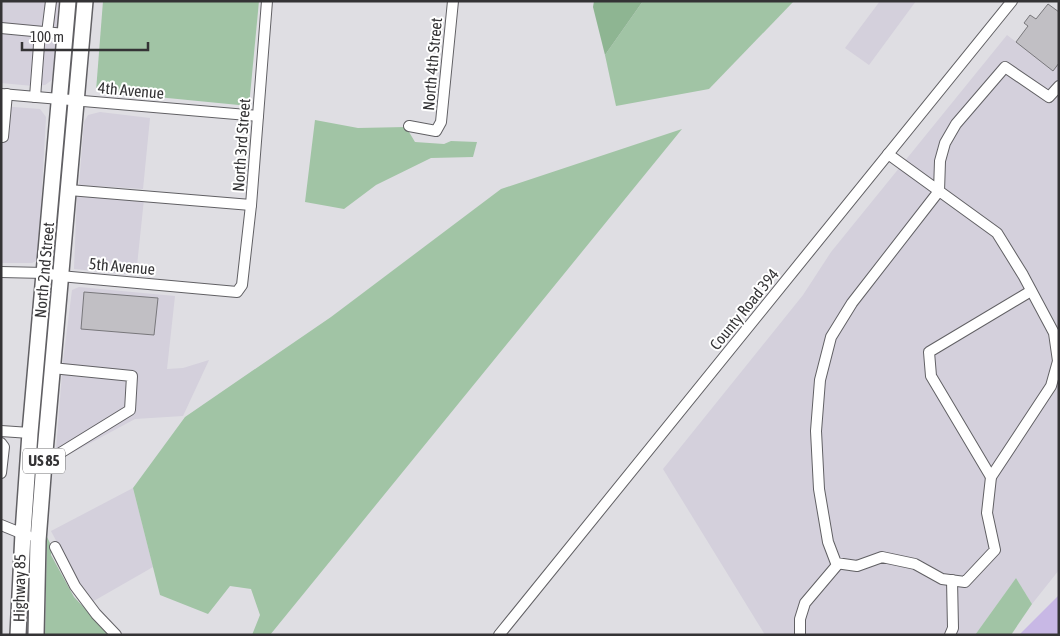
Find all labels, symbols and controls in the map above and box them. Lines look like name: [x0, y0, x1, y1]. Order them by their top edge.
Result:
street label: North 4th Street: [419, 16, 445, 111]
scale bar: [22, 20, 149, 52]
text: 100 m: [30, 28, 64, 45]
street label: 4th Avenue: [97, 78, 165, 102]
street label: North 3rd Street: [229, 97, 253, 192]
street label: North 2nd Street: [31, 221, 57, 319]
street label: 5th Avenue: [88, 254, 156, 278]
street label: County Road 394: [706, 265, 783, 354]
road number: US 85: [23, 448, 65, 474]
street label: Highway 85: [9, 554, 30, 622]

